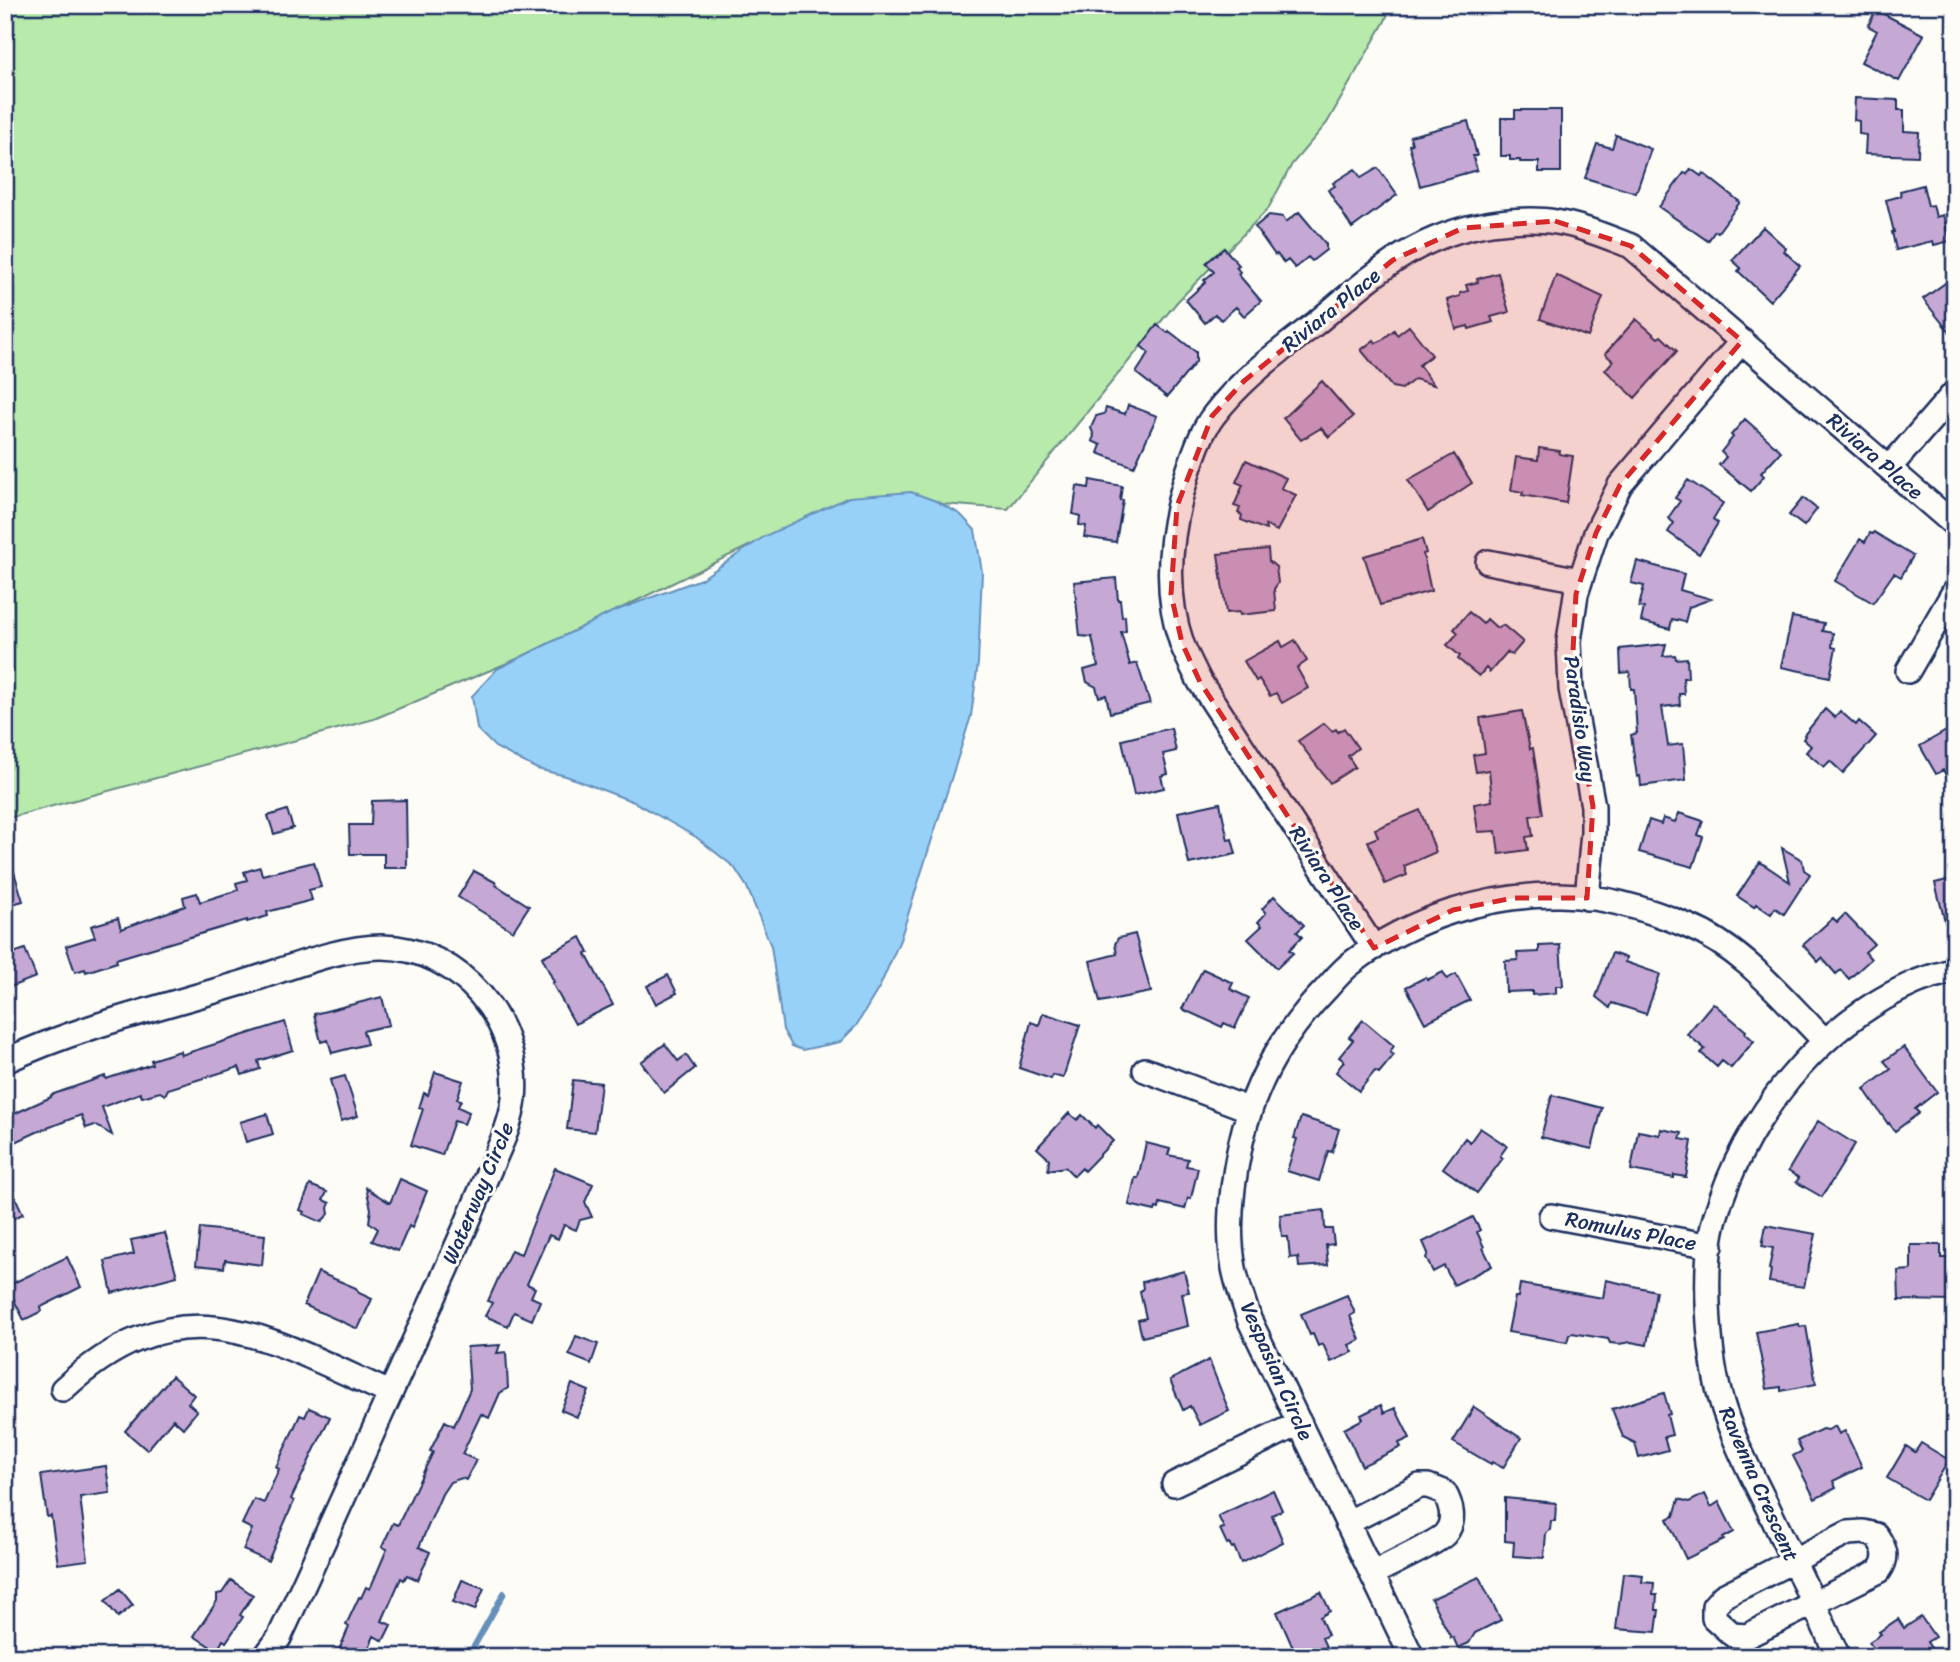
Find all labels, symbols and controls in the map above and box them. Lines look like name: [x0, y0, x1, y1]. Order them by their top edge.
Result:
street label: Riviara Place: [1273, 258, 1389, 362]
street label: Riviara Place: [1818, 403, 1932, 509]
street label: Paradisio Way: [1552, 653, 1608, 785]
street label: Riviara Place: [1279, 818, 1375, 938]
street label: Waterway Circle: [431, 1116, 525, 1270]
street label: Romulus Place: [1562, 1200, 1700, 1262]
street label: Vespasian Circle: [1229, 1295, 1325, 1447]
street label: Ravenna Crescent: [1708, 1400, 1810, 1568]

